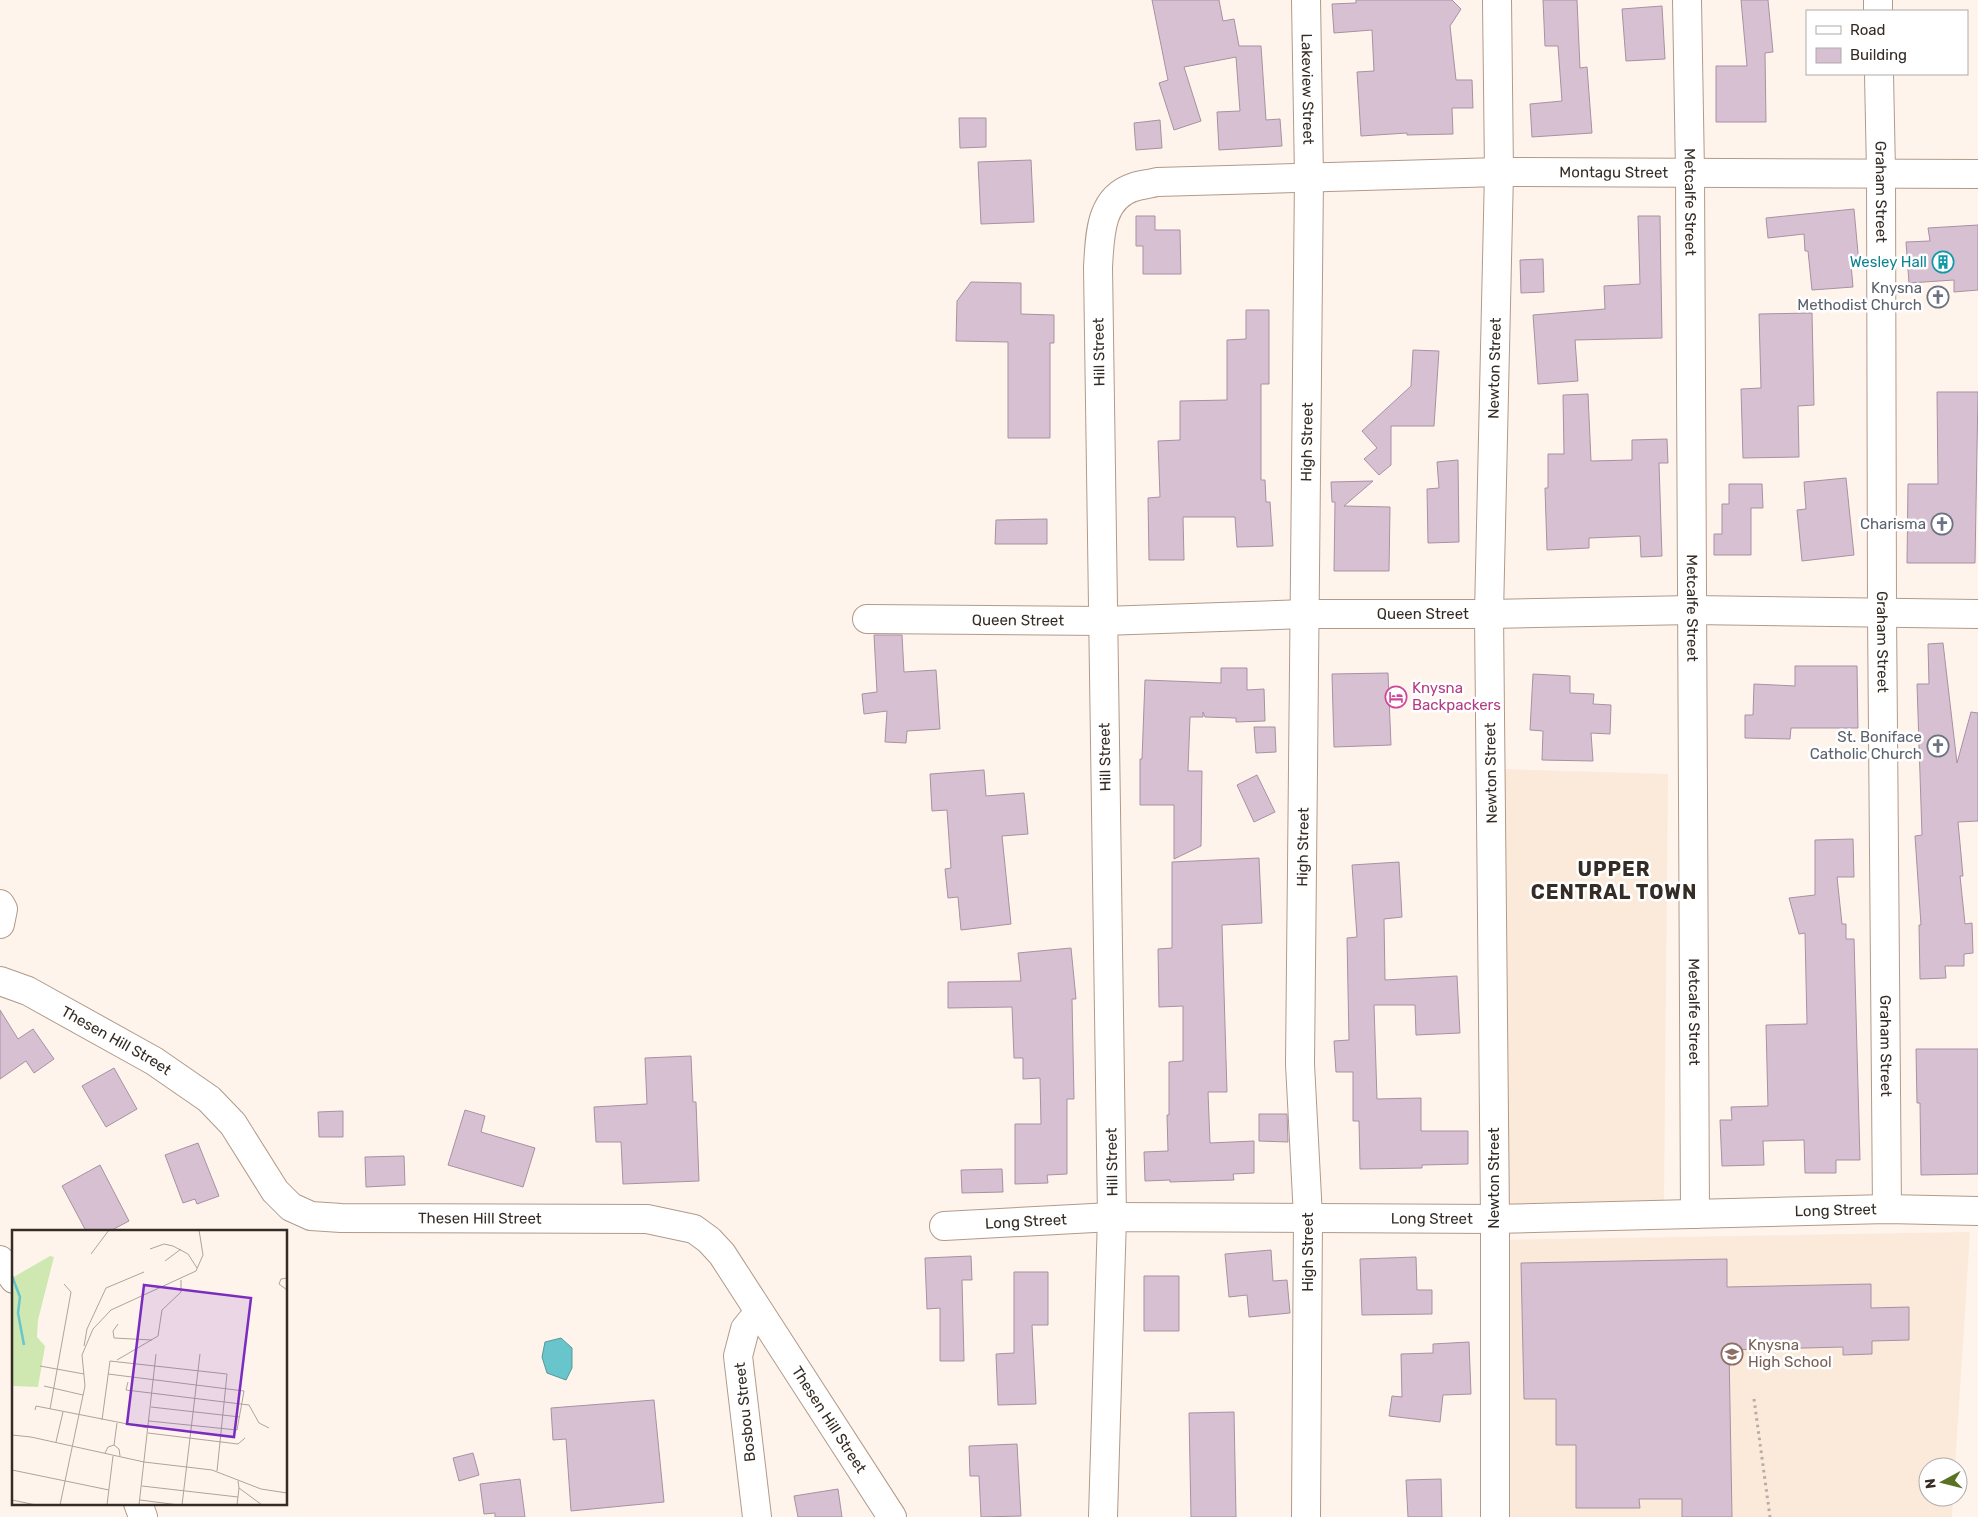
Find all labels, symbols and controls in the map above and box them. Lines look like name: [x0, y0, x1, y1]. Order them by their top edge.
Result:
legend: [1806, 10, 1968, 75]
text: Road: [1850, 21, 1886, 39]
street label: Lakeview Street: [1298, 33, 1317, 145]
text: Building: [1850, 46, 1907, 64]
street label: Graham Street: [1871, 141, 1890, 243]
street label: Metcalfe Street: [1681, 148, 1699, 256]
street label: Montagu Street: [1559, 163, 1668, 182]
building icon: Wesley Hall: [1931, 250, 1955, 274]
place label: Wesley Hall: [1850, 253, 1927, 271]
place label: Knysna Methodist Church: [1797, 279, 1922, 314]
church icon: Knysna Methodist Church: [1926, 285, 1950, 309]
street label: Hill Street: [1089, 317, 1109, 386]
street label: Newton Street: [1484, 317, 1505, 419]
street label: High Street: [1297, 402, 1317, 482]
church icon: Charisma: [1930, 512, 1954, 536]
place label: Charisma: [1860, 515, 1926, 533]
street label: Metcalfe Street: [1683, 554, 1701, 662]
street label: Graham Street: [1873, 591, 1892, 693]
street label: Queen Street: [1377, 605, 1469, 623]
street label: Queen Street: [972, 611, 1064, 630]
place label: Knysna Backpackers: [1412, 679, 1501, 714]
hotel icon: Knysna Backpackers: [1384, 685, 1408, 709]
street label: Hill Street: [1095, 722, 1115, 791]
street label: Newton Street: [1481, 722, 1501, 824]
place label: St. Boniface Catholic Church: [1810, 728, 1922, 763]
church icon: St. Boniface Catholic Church: [1926, 734, 1950, 758]
street label: High Street: [1293, 807, 1313, 887]
district label: UPPER CENTRAL TOWN: [1531, 857, 1697, 904]
street label: Metcalfe Street: [1685, 958, 1703, 1066]
street label: Graham Street: [1876, 995, 1895, 1097]
street label: Thesen Hill Street: [58, 1002, 175, 1079]
street label: Hill Street: [1102, 1127, 1122, 1196]
street label: Newton Street: [1485, 1127, 1503, 1229]
street label: Long Street: [1794, 1200, 1877, 1220]
street label: Thesen Hill Street: [418, 1209, 542, 1228]
street label: Long Street: [1391, 1209, 1473, 1228]
street label: Long Street: [984, 1210, 1067, 1233]
street label: High Street: [1299, 1212, 1317, 1292]
inset map: [12, 1230, 288, 1504]
place label: Knysna High School: [1748, 1336, 1832, 1371]
school or university icon: Knysna High School: [1720, 1342, 1744, 1366]
street label: Bosbou Street: [731, 1361, 759, 1463]
street label: Thesen Hill Street: [788, 1363, 870, 1476]
north arrow: [1918, 1457, 1968, 1507]
text: N: [1922, 1477, 1940, 1490]

